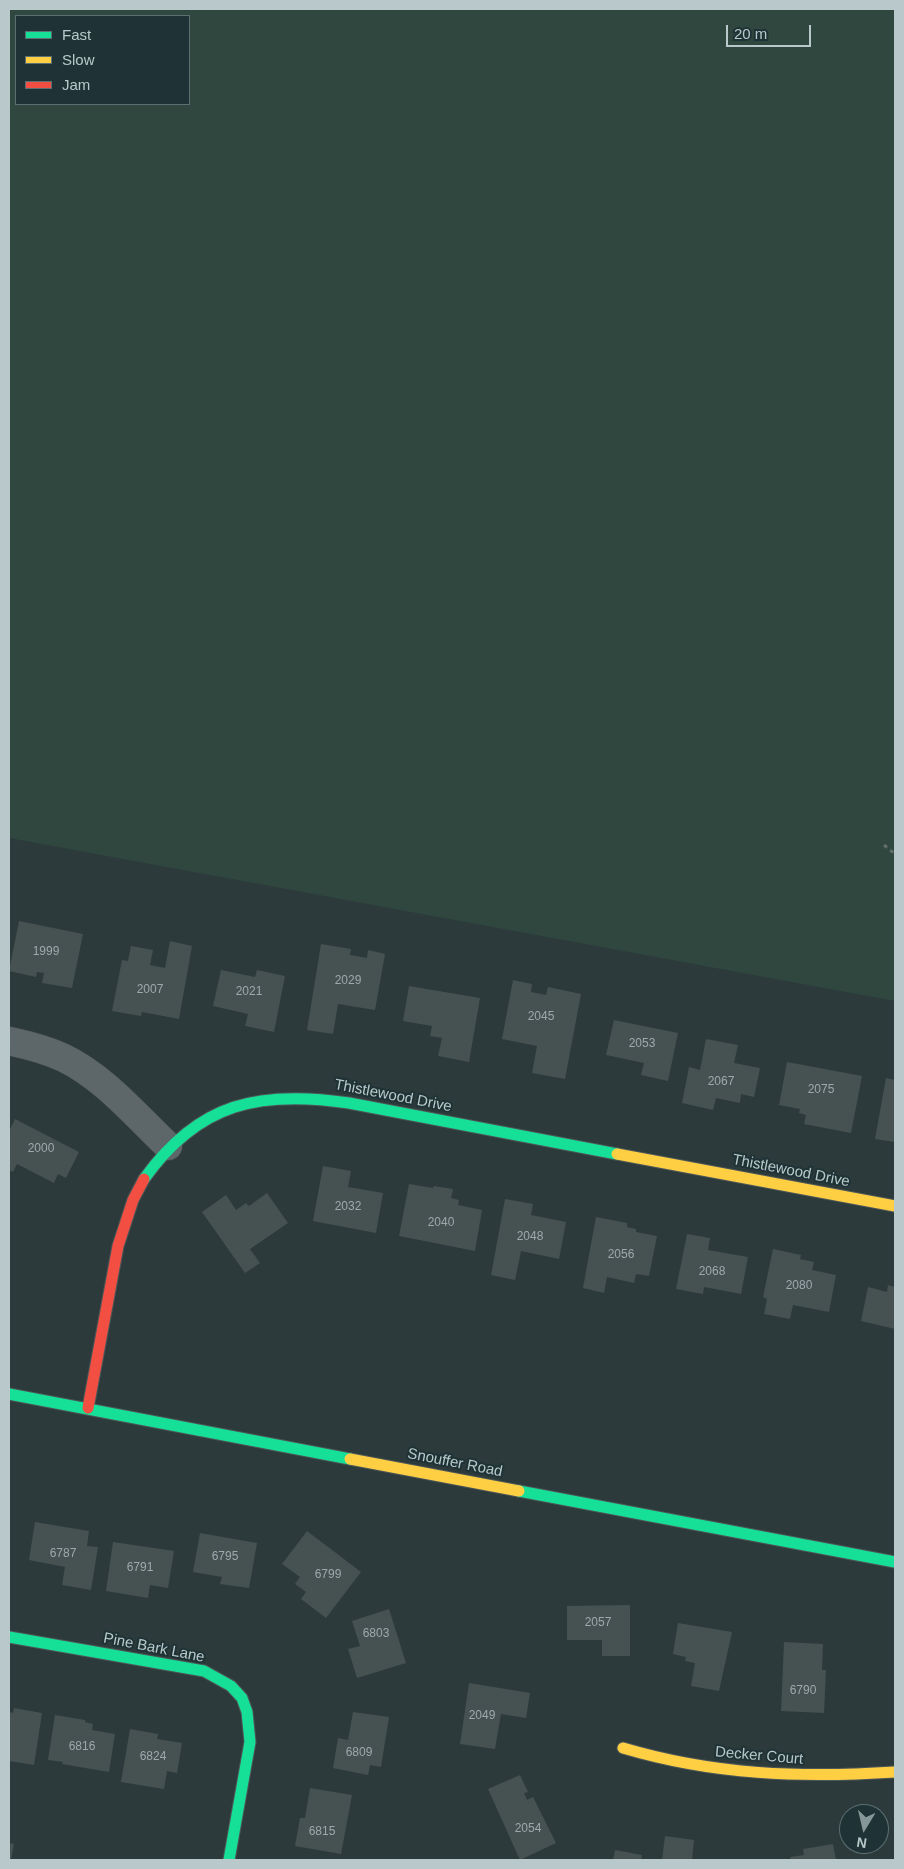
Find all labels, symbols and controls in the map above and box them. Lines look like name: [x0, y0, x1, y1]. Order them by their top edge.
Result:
legend: [15, 15, 190, 105]
scale bar: [729, 15, 814, 47]
text: 20 m: [734, 25, 767, 42]
text: Fast: [62, 26, 91, 43]
text: Slow: [62, 51, 95, 68]
text: Jam: [62, 76, 90, 93]
house number: 1999: [33, 945, 59, 959]
house number: 2029: [335, 974, 361, 988]
house number: 2007: [137, 983, 163, 997]
house number: 2021: [236, 985, 262, 999]
house number: 2045: [528, 1010, 554, 1024]
house number: 2053: [629, 1037, 655, 1051]
house number: 2067: [708, 1075, 734, 1089]
street label: Thistlewood Drive: [333, 1076, 453, 1116]
house number: 2075: [808, 1083, 834, 1097]
house number: 2000: [28, 1142, 54, 1156]
street label: Thistlewood Drive: [731, 1151, 851, 1191]
house number: 2032: [335, 1200, 361, 1214]
house number: 2040: [428, 1216, 454, 1230]
house number: 2048: [517, 1230, 543, 1244]
house number: 2056: [608, 1248, 634, 1262]
house number: 2068: [699, 1265, 725, 1279]
house number: 2080: [786, 1279, 812, 1293]
street label: Snouffer Road: [406, 1445, 504, 1481]
house number: 6787: [50, 1547, 76, 1561]
house number: 6795: [212, 1550, 238, 1564]
house number: 6791: [127, 1561, 153, 1575]
house number: 6799: [315, 1568, 341, 1582]
house number: 2057: [585, 1616, 611, 1630]
house number: 6803: [363, 1627, 389, 1641]
street label: Pine Bark Lane: [102, 1629, 206, 1667]
house number: 6790: [790, 1684, 816, 1698]
house number: 2049: [469, 1709, 495, 1723]
house number: 6816: [69, 1740, 95, 1754]
street label: Decker Court: [714, 1743, 804, 1769]
house number: 6809: [346, 1746, 372, 1760]
house number: 6824: [140, 1750, 166, 1764]
north arrow: [839, 1804, 889, 1854]
house number: 2054: [515, 1822, 541, 1836]
house number: 6815: [309, 1825, 335, 1839]
text: N: [856, 1834, 868, 1852]

